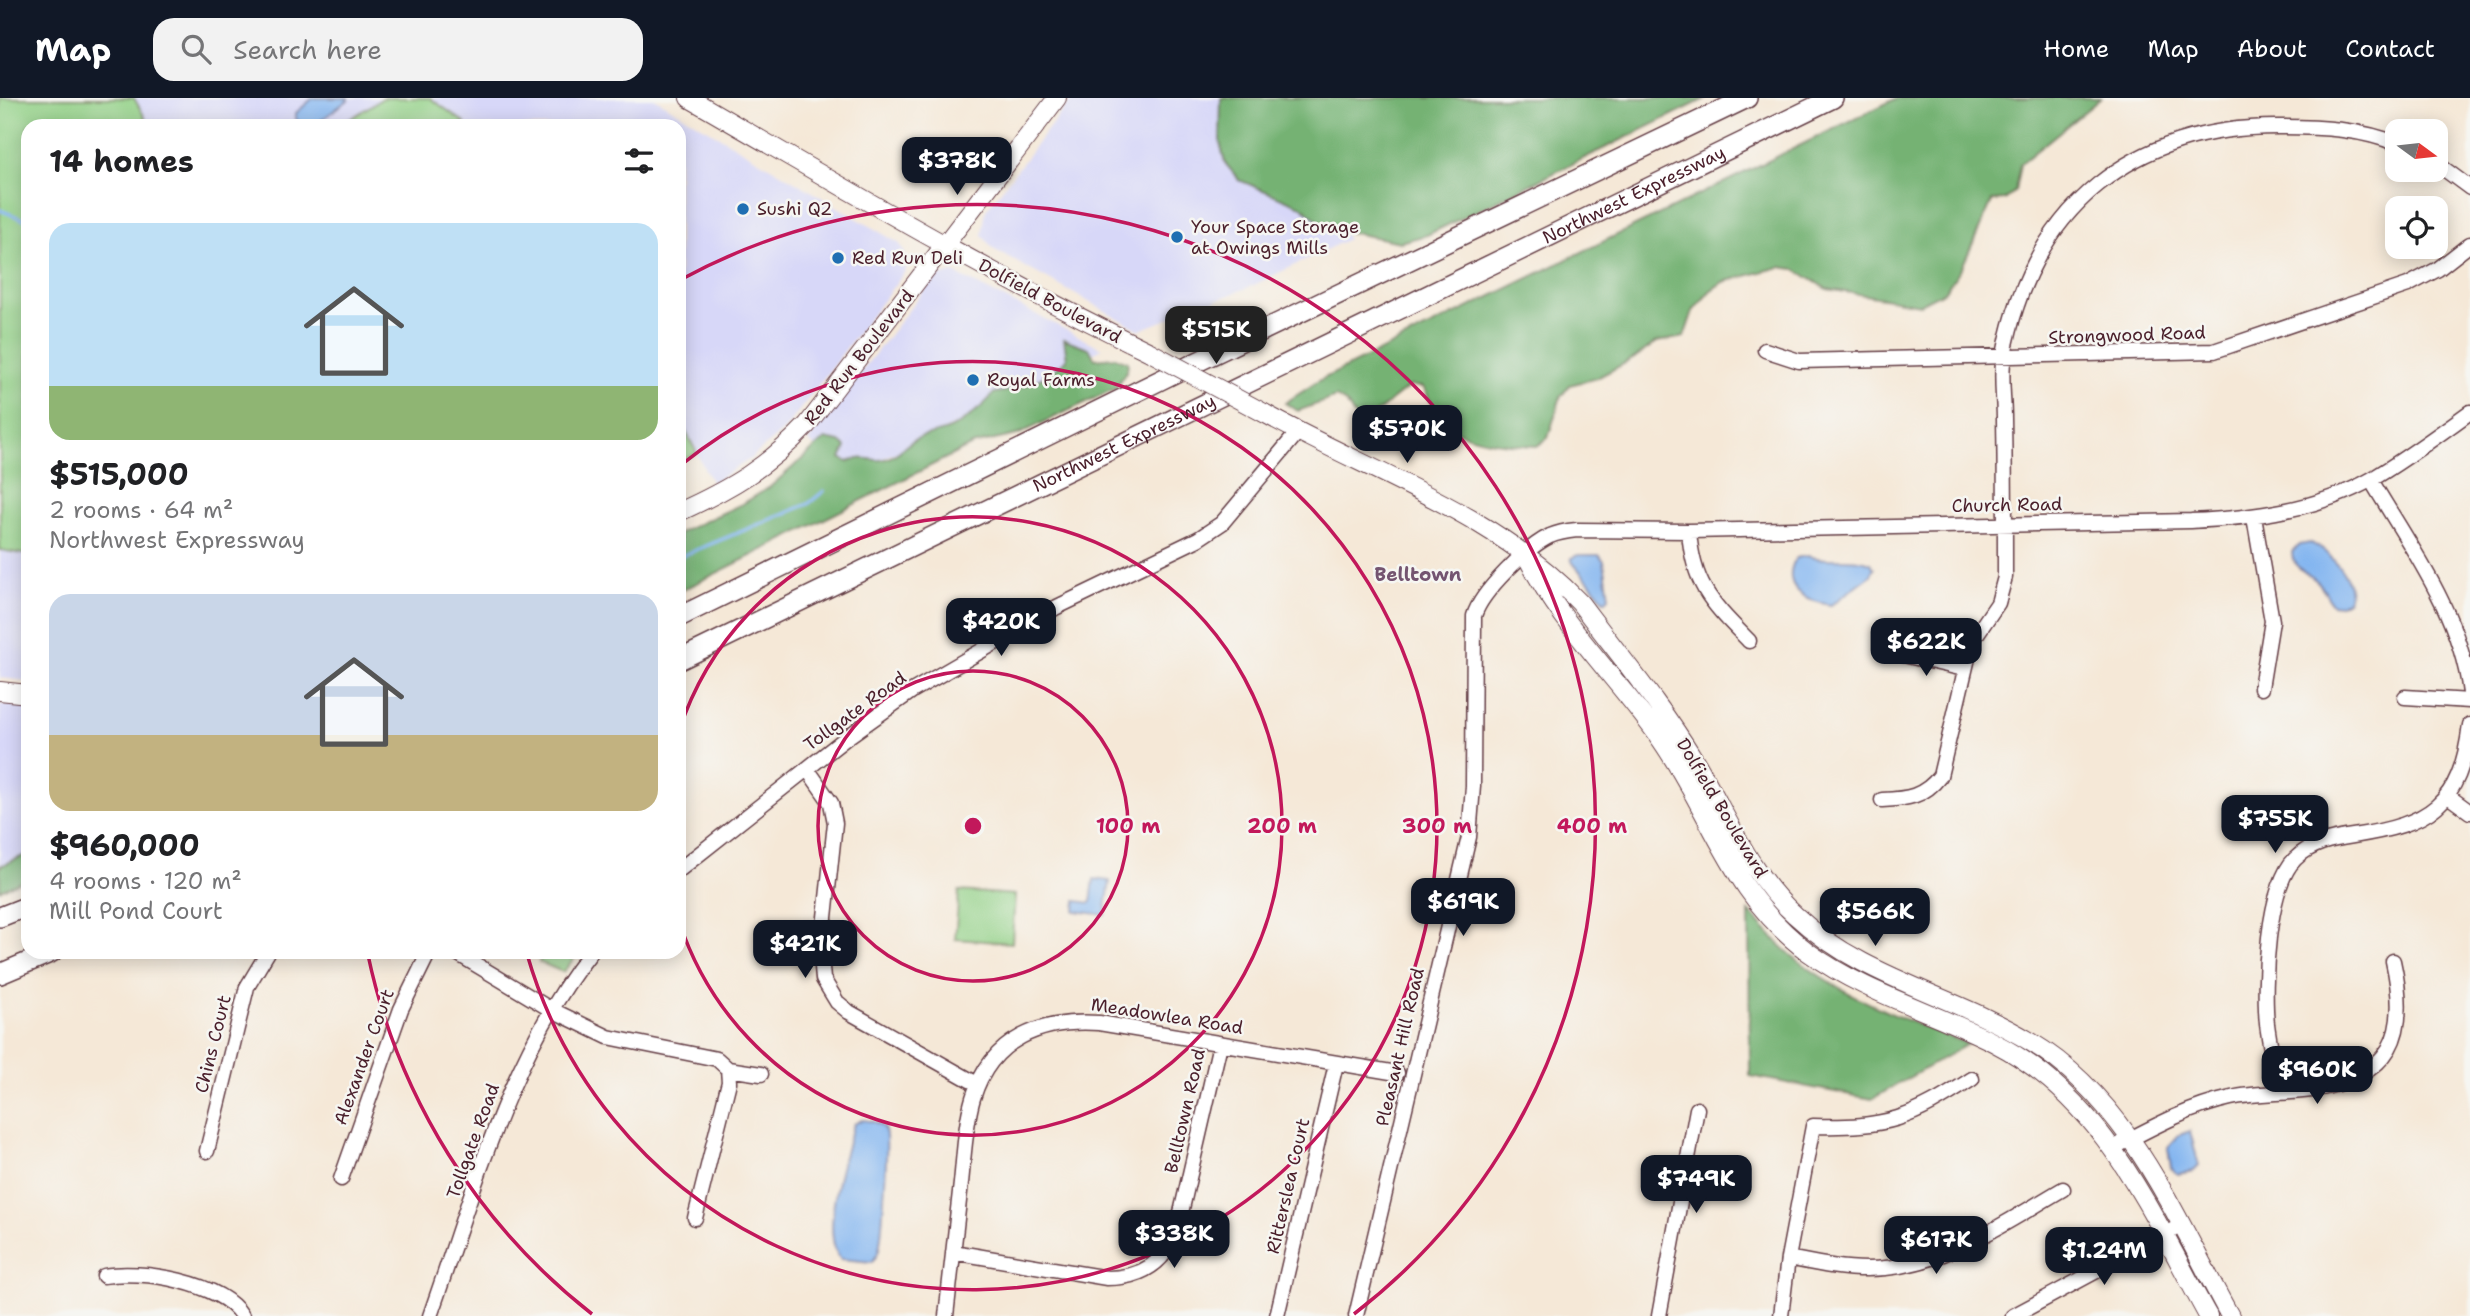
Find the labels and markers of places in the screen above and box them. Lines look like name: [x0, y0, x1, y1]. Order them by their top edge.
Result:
pin: $378K: [908, 138, 1006, 197]
place label: Sushi Q2: [757, 197, 832, 221]
marker: Sushi Q2: [735, 201, 751, 217]
place label: Your Space Storage at Owings Mills: [1191, 215, 1359, 260]
marker: Your Space Storage at Owings Mills: [1169, 229, 1185, 245]
place label: Red Run Deli: [852, 246, 963, 270]
marker: Red Run Deli: [830, 250, 846, 266]
pin: $515K: [1167, 306, 1265, 366]
place label: Royal Farms: [987, 368, 1095, 392]
marker: Royal Farms: [965, 372, 981, 388]
pin: $570K: [1358, 406, 1456, 465]
pin: $420K: [952, 598, 1050, 658]
pin: $622K: [1877, 618, 1975, 678]
pin: $755K: [2226, 796, 2324, 855]
centre of rings: [961, 814, 985, 838]
pin: $619K: [1414, 878, 1512, 938]
pin: $566K: [1826, 888, 1924, 948]
pin: $421K: [756, 920, 854, 980]
pin: $960K: [2268, 1046, 2366, 1106]
pin: $749K: [1647, 1156, 1745, 1215]
pin: $338K: [1125, 1210, 1223, 1270]
pin: $617K: [1887, 1216, 1985, 1276]
pin: $1.24M: [2047, 1228, 2161, 1287]

